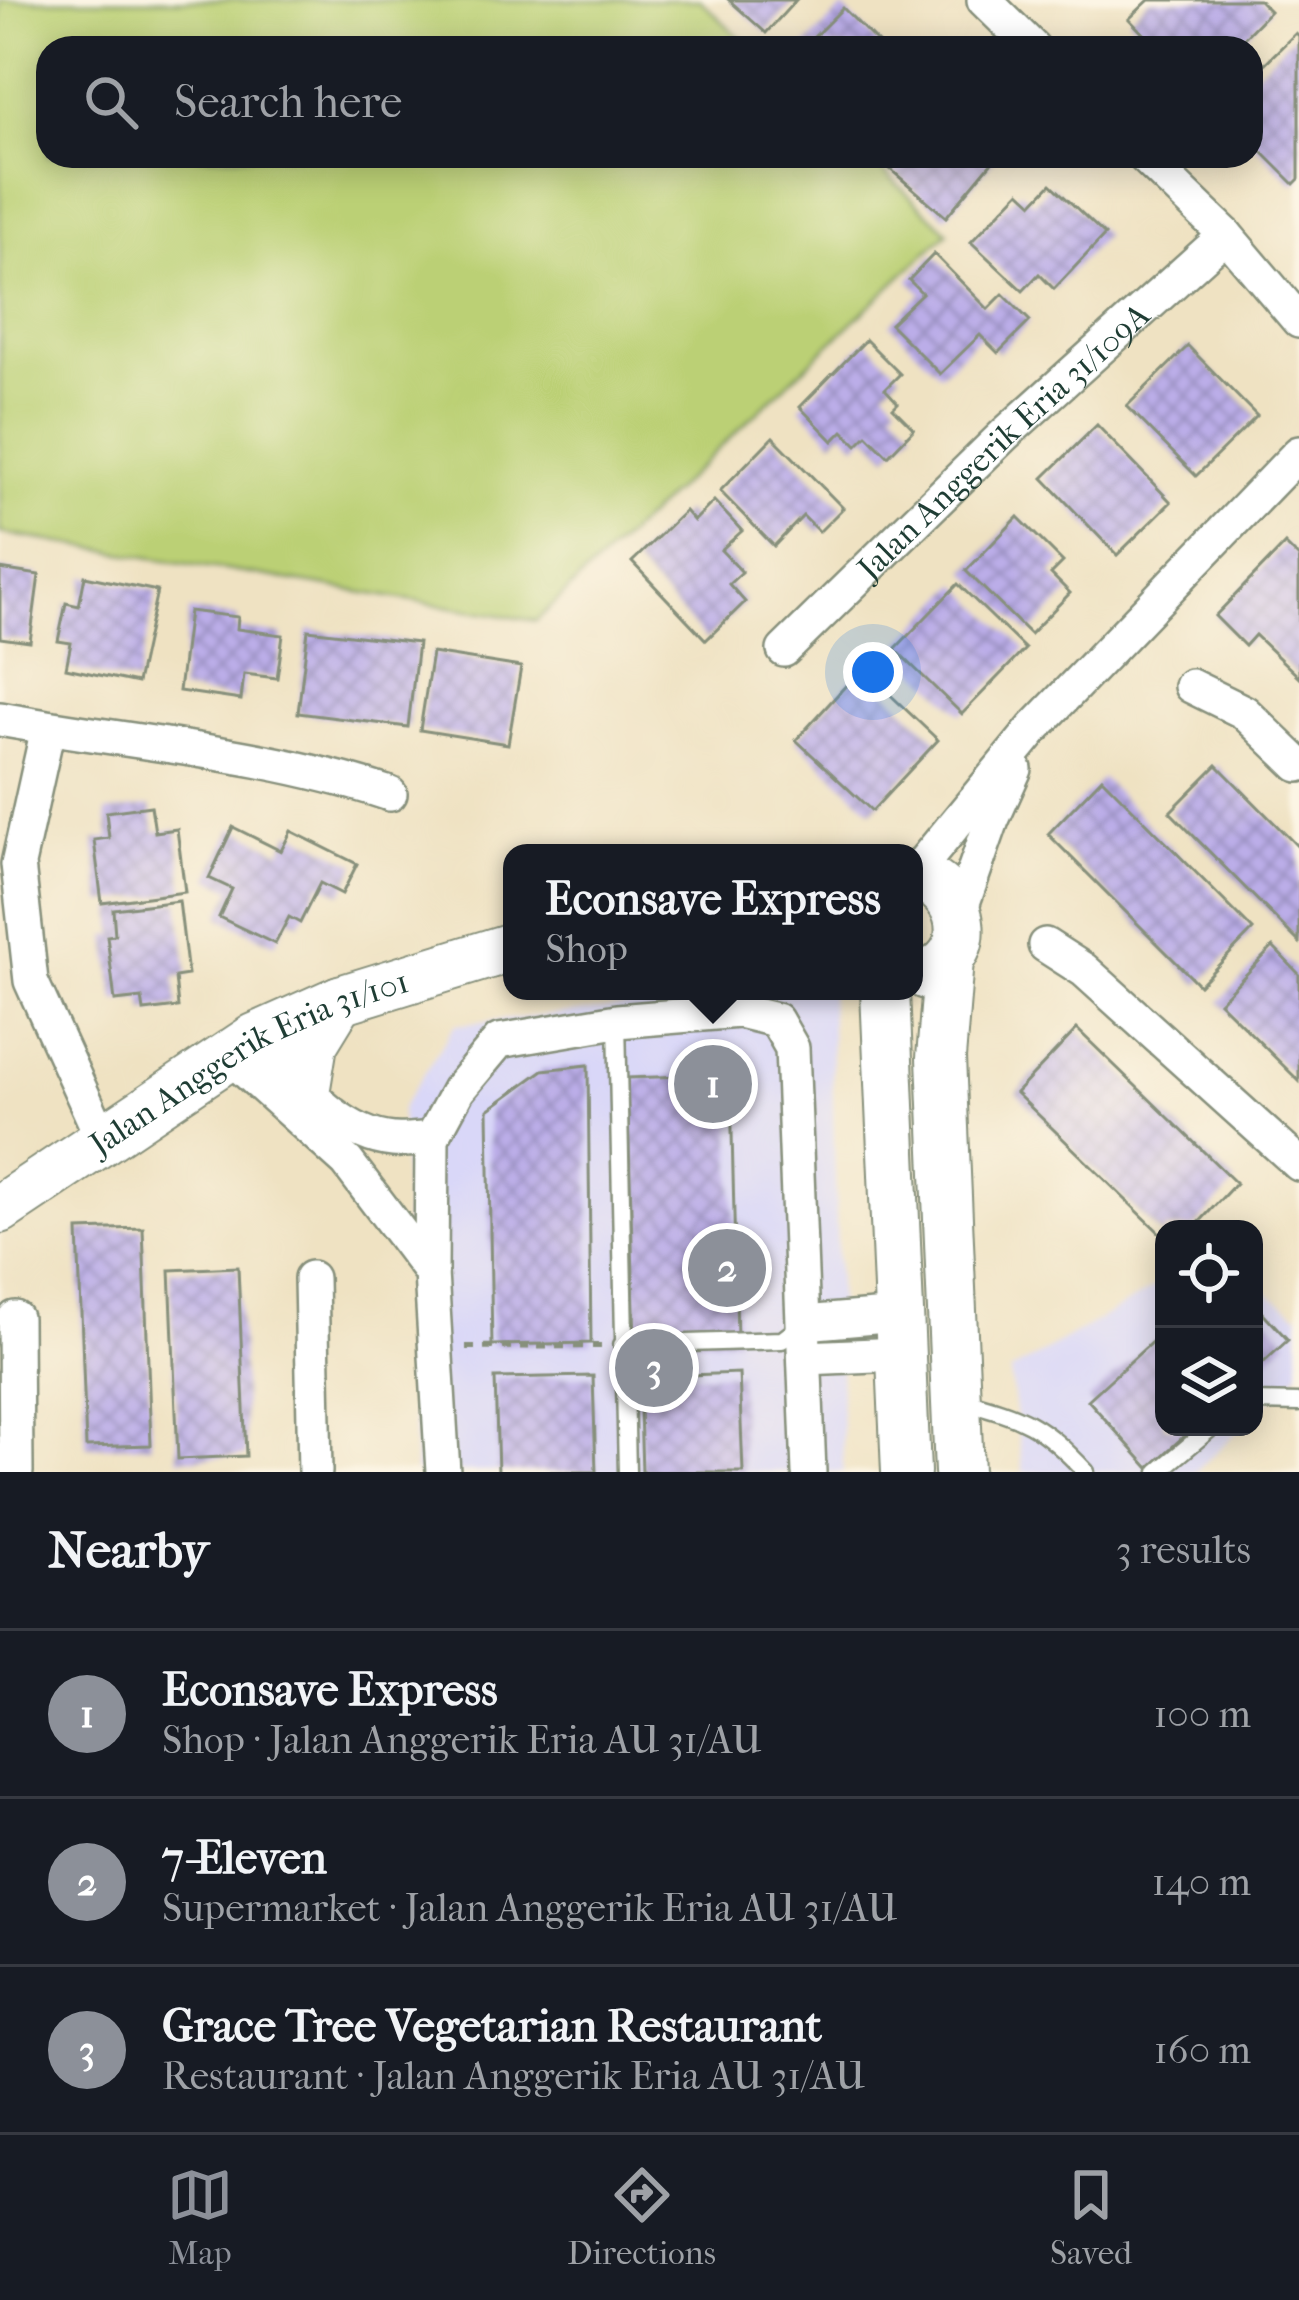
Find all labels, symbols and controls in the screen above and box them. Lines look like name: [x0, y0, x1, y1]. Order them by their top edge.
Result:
search box: [36, 36, 1263, 168]
icon: search: [78, 69, 144, 135]
text: Search here: [174, 76, 402, 129]
street label: Jalan Anggerik Eria 31/109A: [848, 295, 1158, 590]
your location: [843, 642, 903, 702]
popup: [503, 844, 923, 1000]
text: Econsave Express: [545, 873, 881, 926]
text: Shop: [545, 926, 628, 972]
street label: Jalan Anggerik Eria 31/101: [80, 962, 413, 1166]
pin: 1: [674, 1039, 752, 1129]
map controls: [1155, 1220, 1263, 1436]
button: locate: [1155, 1220, 1263, 1328]
pin: 2: [688, 1223, 766, 1313]
pin: 3: [615, 1323, 693, 1413]
button: layers: [1155, 1328, 1263, 1436]
text: Nearby: [48, 1520, 209, 1580]
text: 3 results: [1116, 1527, 1251, 1573]
text: Econsave Express: [162, 1664, 498, 1717]
text: 1: [80, 1691, 94, 1737]
text: 100 m: [1153, 1691, 1251, 1737]
text: Shop · Jalan Anggerik Eria AU 31/AU: [162, 1717, 762, 1763]
text: 7-Eleven: [162, 1832, 327, 1885]
text: 2: [77, 1859, 97, 1905]
text: 140 m: [1152, 1859, 1251, 1905]
text: Supermarket · Jalan Anggerik Eria AU 31/AU: [162, 1885, 898, 1931]
text: Grace Tree Vegetarian Restaurant: [162, 2000, 822, 2053]
text: 3: [79, 2027, 95, 2073]
text: 160 m: [1154, 2027, 1251, 2073]
text: Restaurant · Jalan Anggerik Eria AU 31/AU: [162, 2053, 865, 2099]
tab: Map: [167, 2162, 233, 2273]
tab: Directions: [567, 2162, 716, 2273]
tab: Saved: [1050, 2162, 1132, 2273]

